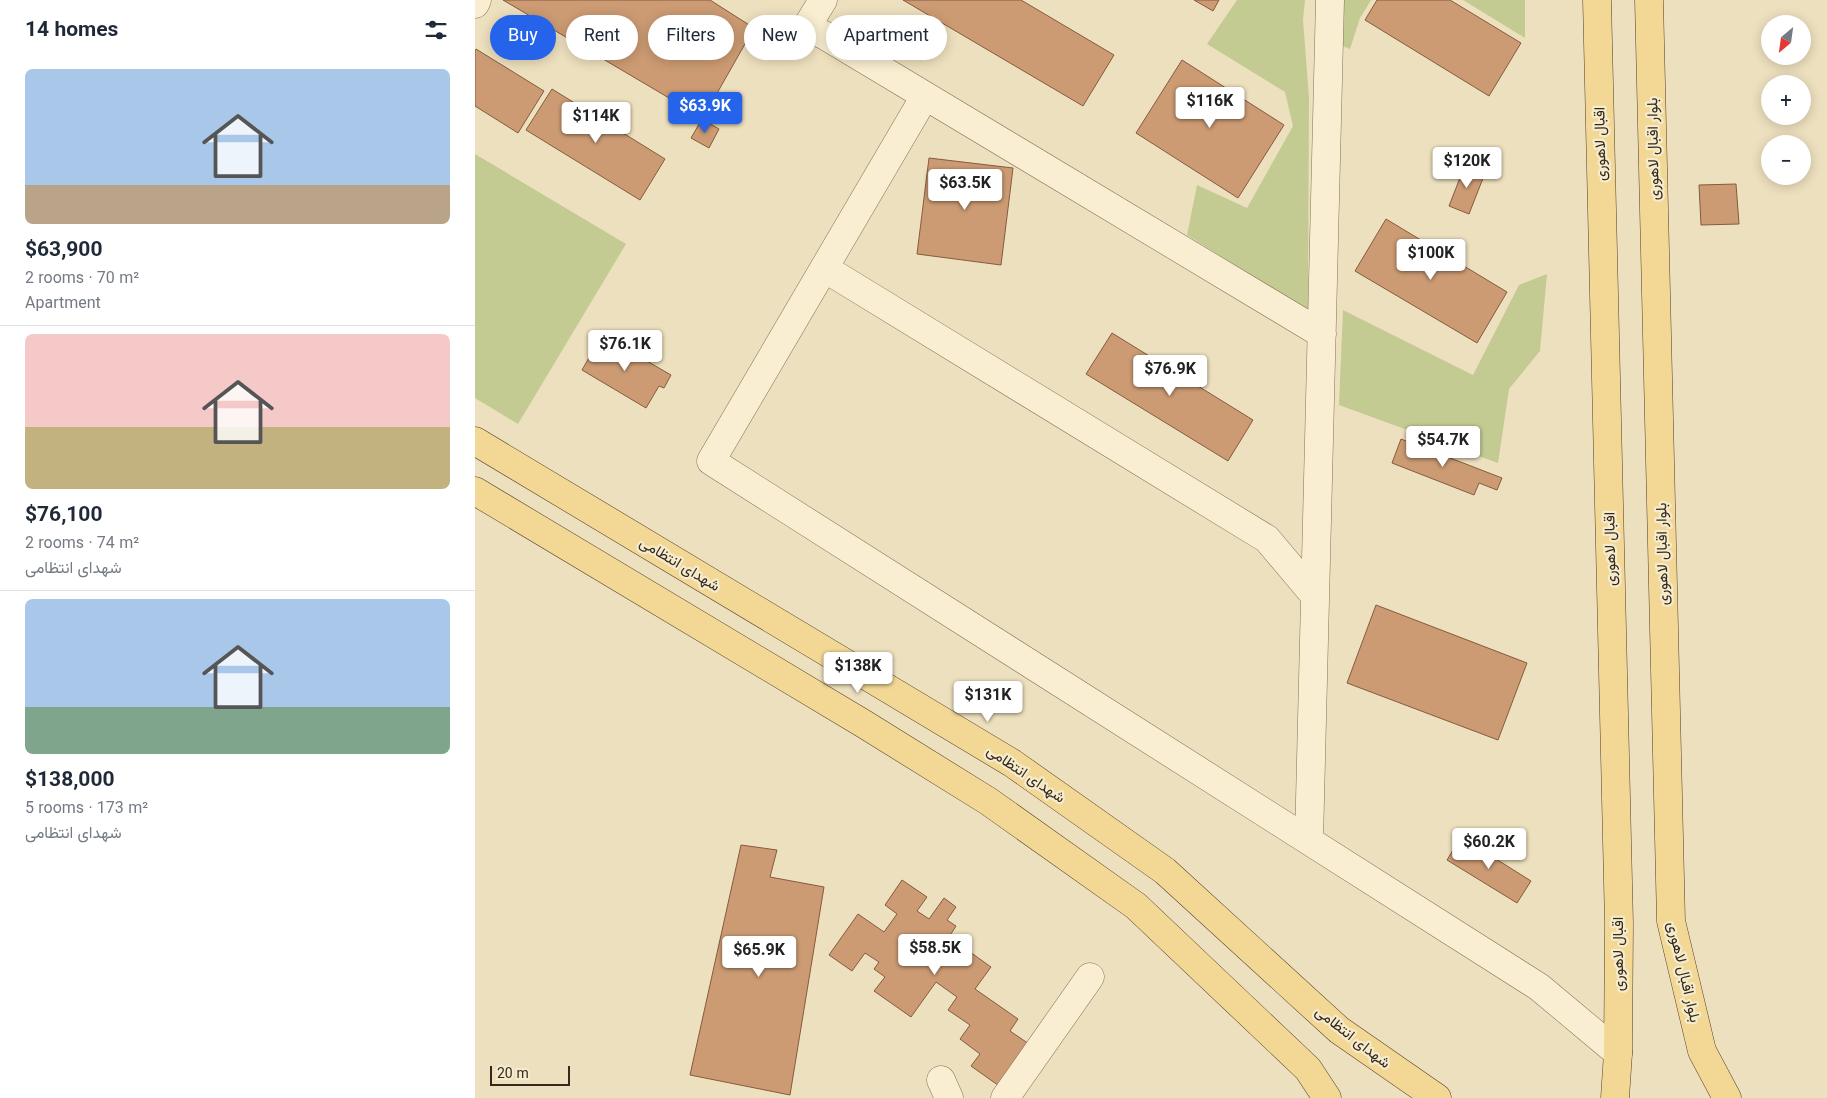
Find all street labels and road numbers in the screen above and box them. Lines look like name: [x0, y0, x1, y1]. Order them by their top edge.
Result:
street label: بلوار اقبال لاهوری: [1642, 97, 1667, 201]
street label: اقبال لاهوری: [1589, 107, 1614, 181]
street label: بلوار اقبال لاهوری: [1651, 502, 1676, 606]
street label: اقبال لاهوری: [1599, 512, 1624, 586]
street label: شهدای انتظامی: [634, 532, 724, 599]
street label: شهدای انتظامی: [981, 740, 1069, 810]
street label: اقبال لاهوری: [1608, 917, 1631, 991]
street label: بلوار اقبال لاهوری: [1660, 920, 1705, 1025]
street label: شهدای انتظامی: [1309, 1001, 1395, 1075]

